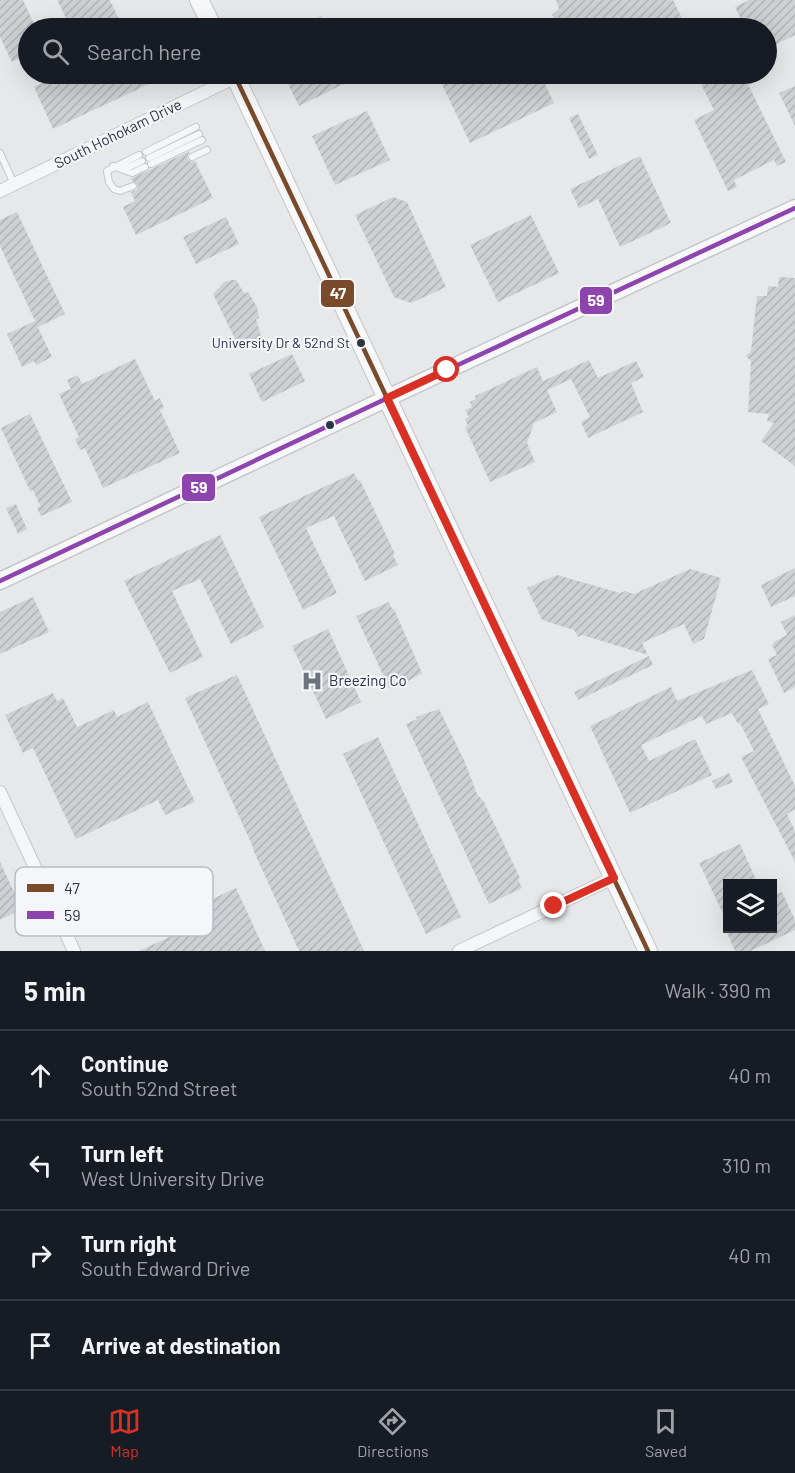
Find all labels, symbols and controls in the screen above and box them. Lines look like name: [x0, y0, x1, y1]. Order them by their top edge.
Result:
search box: [18, 18, 777, 84]
icon: search: [39, 35, 72, 68]
text: Search here: [87, 38, 201, 64]
street label: South Hohokam Drive: [51, 94, 184, 172]
line badge: 47: [320, 279, 355, 308]
text: 47: [330, 283, 346, 302]
line badge: 59: [579, 286, 613, 315]
text: 59: [587, 290, 605, 309]
place label: University Dr & 52nd St: [212, 334, 350, 351]
marker: University Dr & 52nd St: [355, 337, 367, 349]
route start: [433, 356, 459, 382]
unlabelled marker: [324, 419, 336, 431]
line badge: 59: [181, 473, 216, 502]
text: 59: [190, 477, 208, 496]
hospital icon: Breezing Co: [300, 669, 324, 693]
place label: Breezing Co: [329, 671, 407, 689]
legend: [15, 867, 213, 936]
text: 47: [64, 878, 80, 897]
map controls: [723, 879, 777, 933]
button: layers: [723, 879, 777, 933]
route end: [540, 892, 566, 918]
text: 59: [64, 905, 81, 924]
text: 5 min: [24, 975, 86, 1006]
text: Walk · 390 m: [665, 978, 771, 1002]
text: Continue: [81, 1050, 169, 1076]
icon: ahead: [24, 1059, 57, 1092]
text: 40 m: [728, 1063, 771, 1087]
text: South 52nd Street: [81, 1076, 238, 1100]
text: Turn left: [81, 1140, 164, 1166]
icon: left: [24, 1149, 57, 1182]
text: 310 m: [722, 1153, 771, 1177]
text: West University Drive: [81, 1166, 265, 1190]
text: Turn right: [81, 1230, 176, 1256]
icon: right: [24, 1239, 57, 1272]
text: 40 m: [728, 1243, 771, 1267]
text: South Edward Drive: [81, 1256, 250, 1280]
icon: arrive: [24, 1329, 57, 1362]
text: Arrive at destination: [81, 1332, 280, 1358]
tab: Map: [108, 1405, 141, 1460]
tab: Directions: [357, 1405, 429, 1460]
tab: Saved: [645, 1405, 687, 1460]

